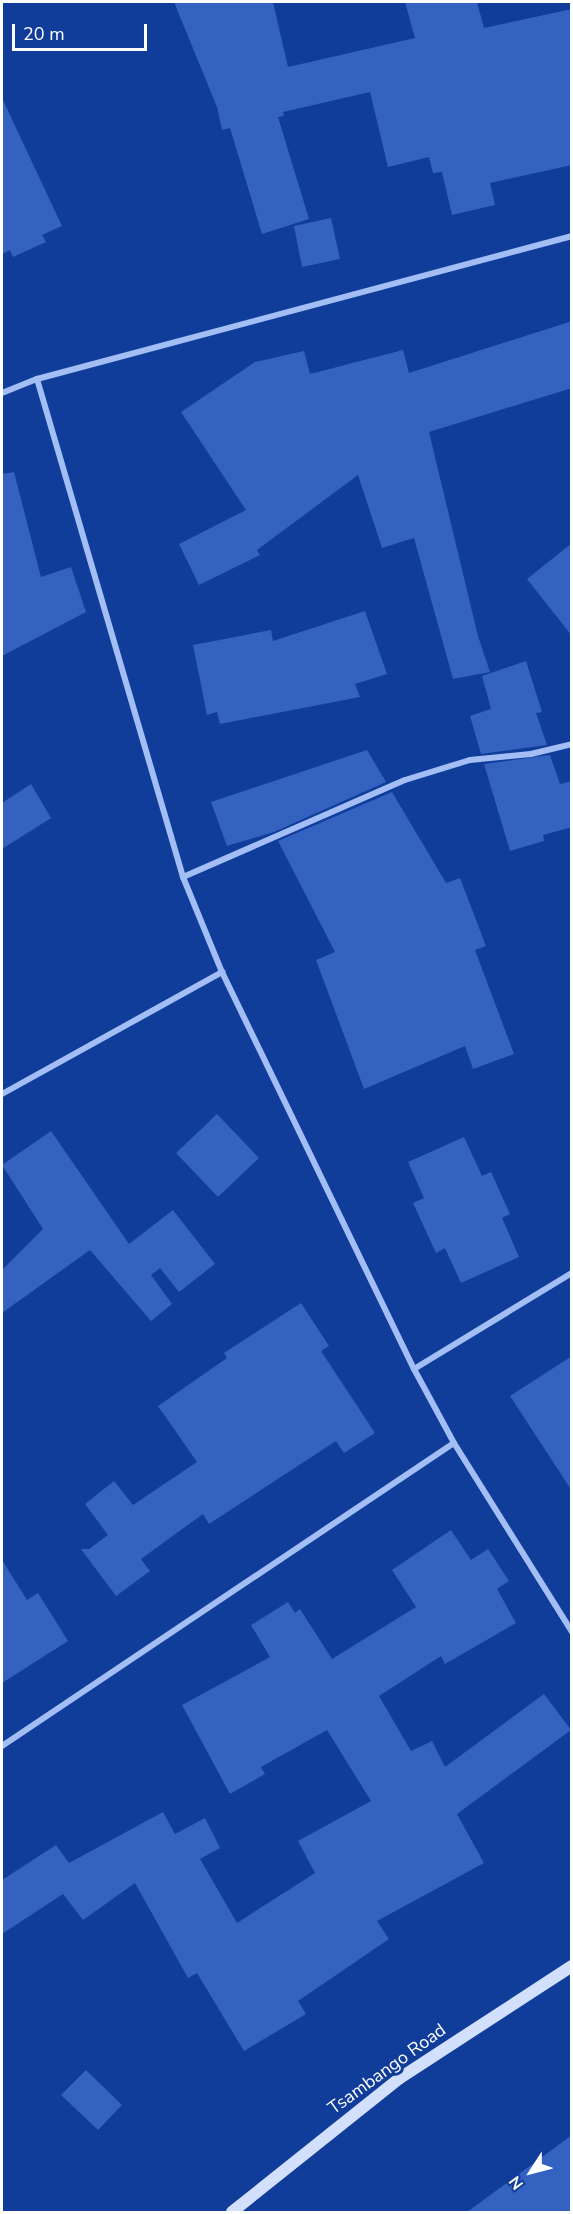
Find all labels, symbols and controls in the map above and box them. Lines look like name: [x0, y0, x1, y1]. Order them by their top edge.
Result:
scale bar: [15, 12, 150, 50]
text: 20 m: [23, 22, 65, 46]
street label: Tsambango Road: [324, 2019, 450, 2119]
north arrow: [501, 2142, 561, 2202]
text: N: [504, 2171, 529, 2194]

